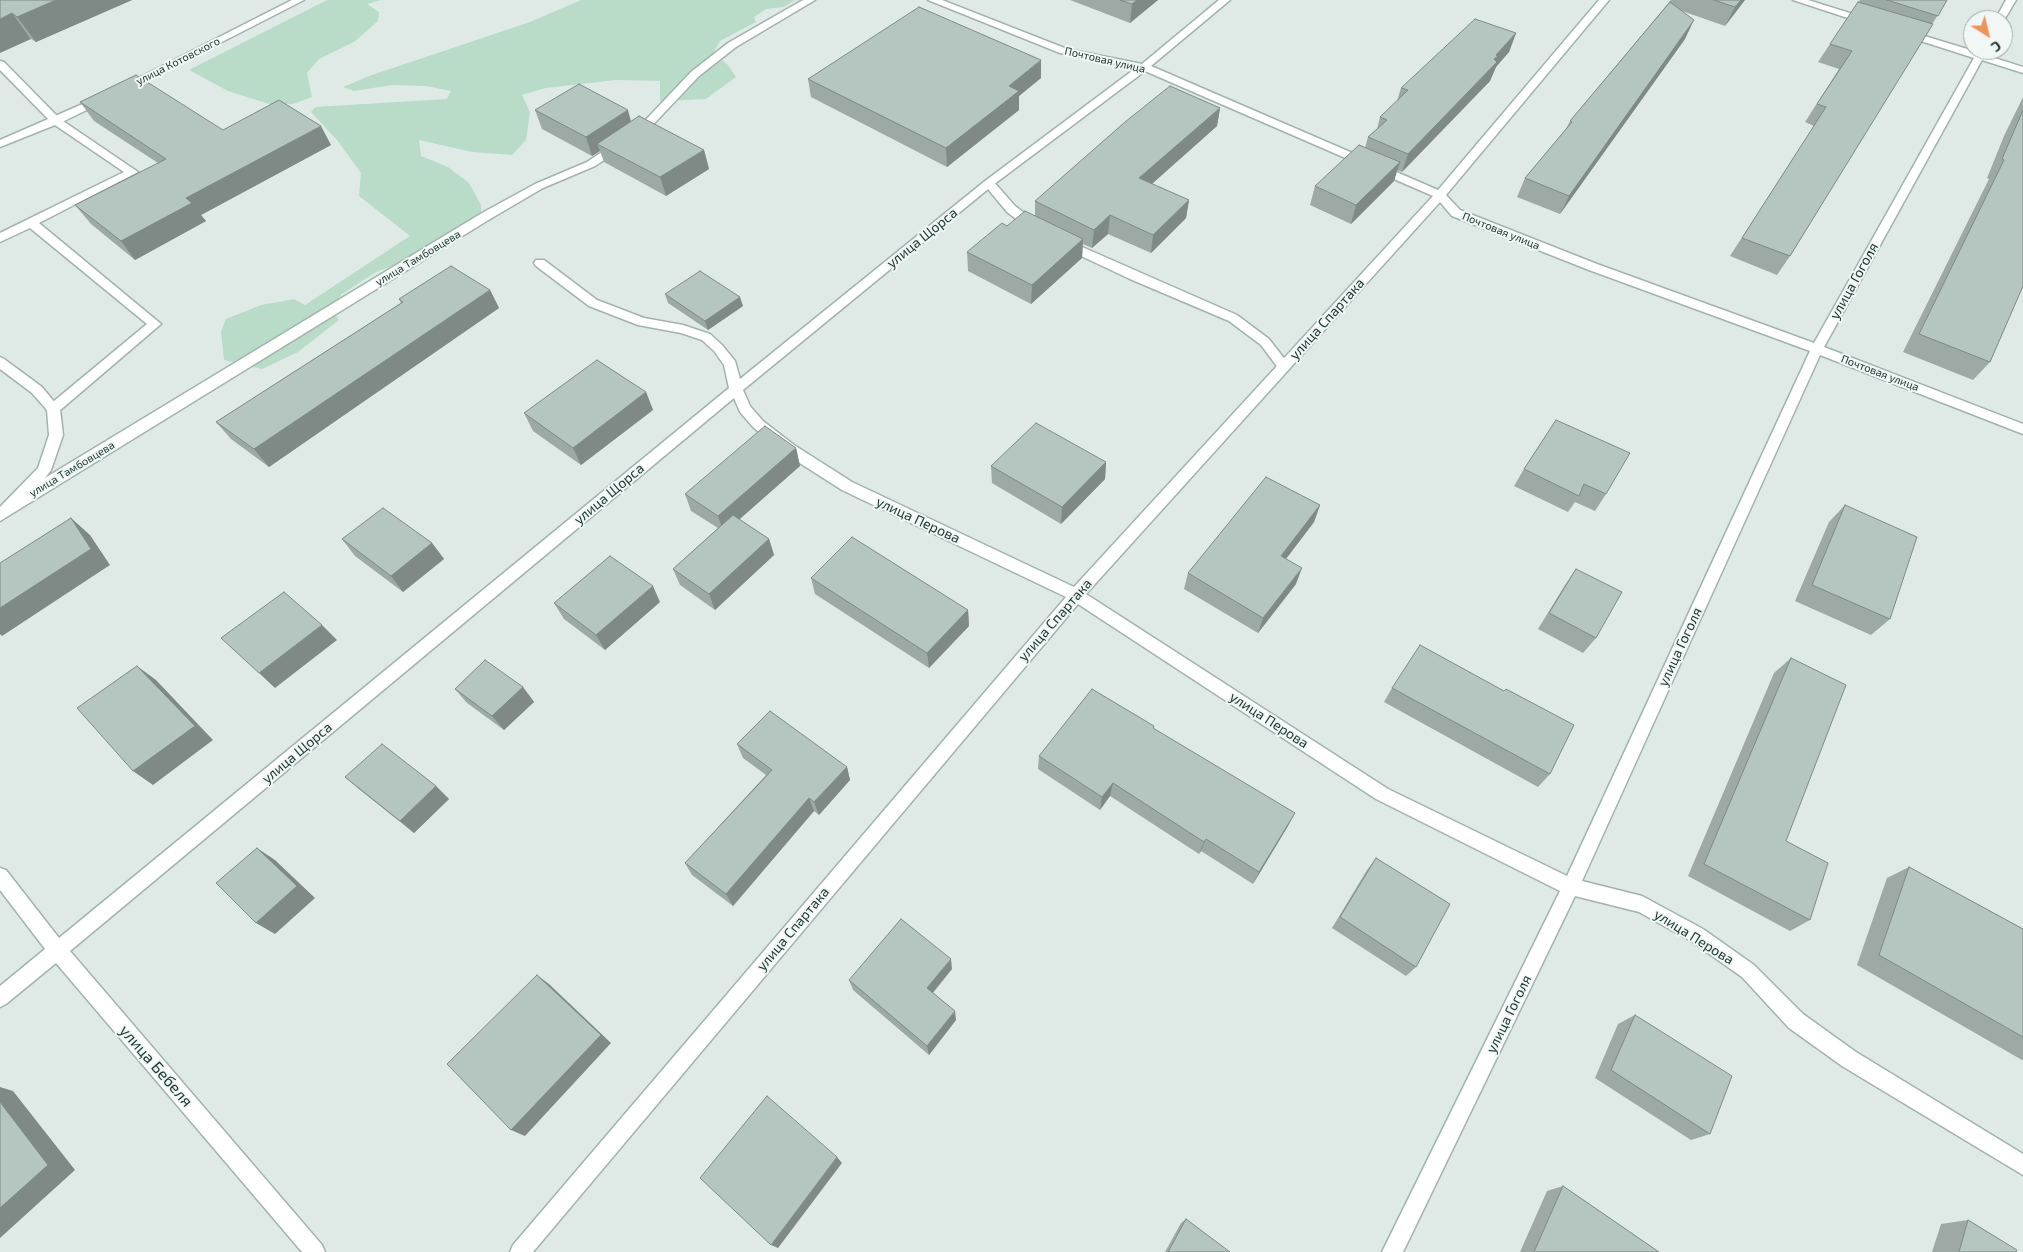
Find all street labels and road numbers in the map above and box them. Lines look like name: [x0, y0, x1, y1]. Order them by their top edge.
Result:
street label: улица Котовского: [134, 34, 222, 88]
street label: Почтовая улица: [1063, 44, 1147, 76]
street label: улица Щорса: [883, 204, 961, 272]
street label: Почтовая улица: [1460, 209, 1542, 253]
street label: улица Тамбовцева: [373, 227, 463, 289]
street label: улица Гоголя: [1826, 240, 1882, 322]
street label: улица Спартака: [1286, 275, 1368, 363]
street label: Почтовая улица: [1839, 352, 1921, 394]
street label: улица Тамбовцева: [27, 438, 117, 500]
street label: улица Щорса: [571, 460, 647, 528]
street label: улица Перова: [873, 493, 963, 547]
street label: улица Спартака: [1015, 575, 1095, 665]
street label: улица Гоголя: [1654, 605, 1706, 689]
street label: улица Перова: [1226, 688, 1312, 752]
street label: улица Щорса: [259, 719, 335, 787]
street label: улица Спартака: [753, 884, 833, 974]
street label: улица Перова: [1651, 906, 1737, 968]
street label: улица Гоголя: [1483, 972, 1535, 1056]
street label: улица Бебеля: [115, 1021, 197, 1111]

